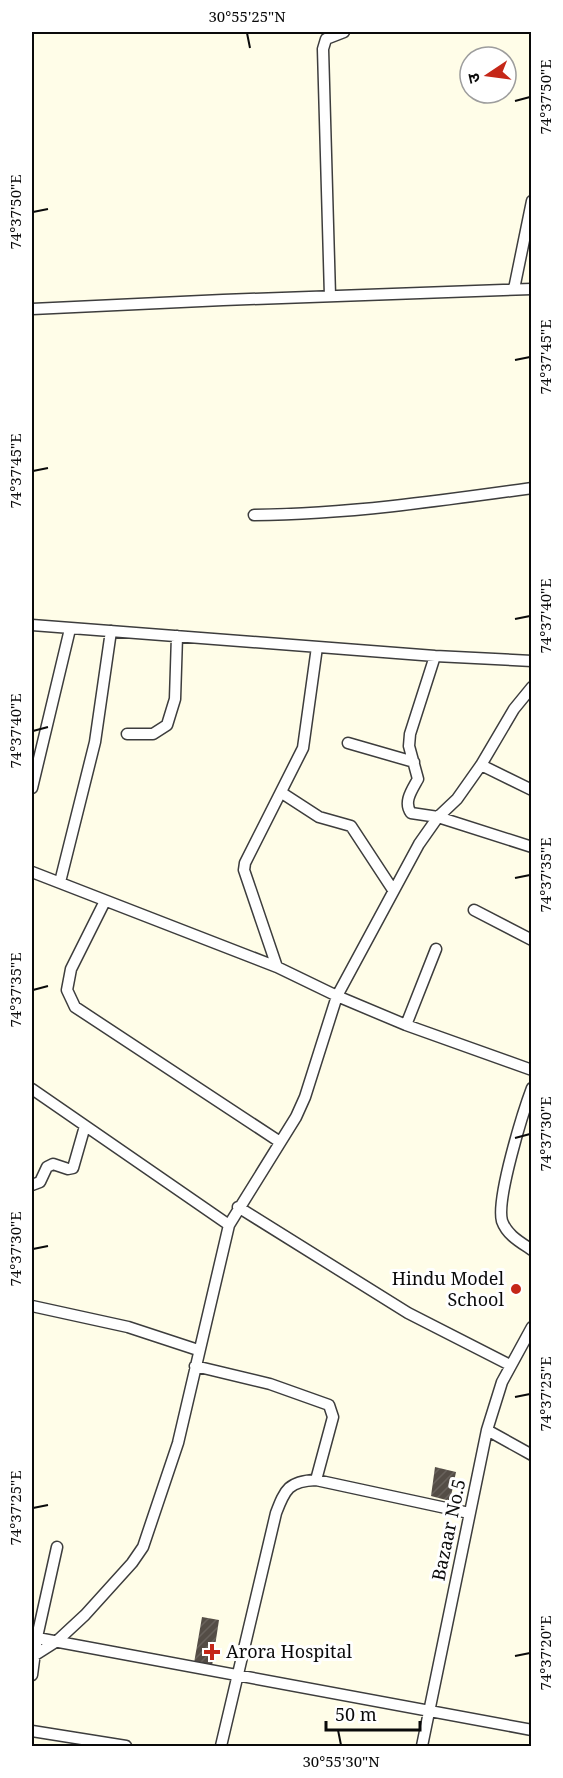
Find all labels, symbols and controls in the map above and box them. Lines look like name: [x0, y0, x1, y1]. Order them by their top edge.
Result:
text: 30°55'25"N: [208, 6, 286, 26]
north arrow: [458, 45, 518, 105]
text: 74°37'50"E: [535, 59, 555, 135]
text: उ: [461, 71, 485, 85]
text: 74°37'50"E: [5, 174, 25, 250]
text: 74°37'45"E: [535, 319, 555, 395]
text: 74°37'45"E: [5, 433, 25, 509]
text: 74°37'40"E: [535, 578, 555, 654]
text: 74°37'40"E: [5, 693, 25, 769]
text: 74°37'35"E: [535, 837, 555, 913]
text: 74°37'35"E: [5, 952, 25, 1028]
text: 74°37'30"E: [535, 1096, 555, 1172]
text: 74°37'30"E: [5, 1211, 25, 1287]
place label: Hindu Model School: [392, 1266, 504, 1311]
marker: Hindu Model School: [509, 1282, 523, 1296]
text: 74°37'25"E: [535, 1356, 555, 1432]
text: 74°37'25"E: [5, 1470, 25, 1546]
street label: Bazaar No.5: [426, 1477, 470, 1583]
text: 74°37'20"E: [535, 1615, 555, 1691]
place label: Arora Hospital: [226, 1639, 353, 1663]
marker: Arora Hospital: [203, 1643, 221, 1661]
scale bar: [326, 1694, 420, 1732]
text: 50 m: [335, 1702, 377, 1726]
text: 30°55'30"N: [302, 1751, 380, 1771]

